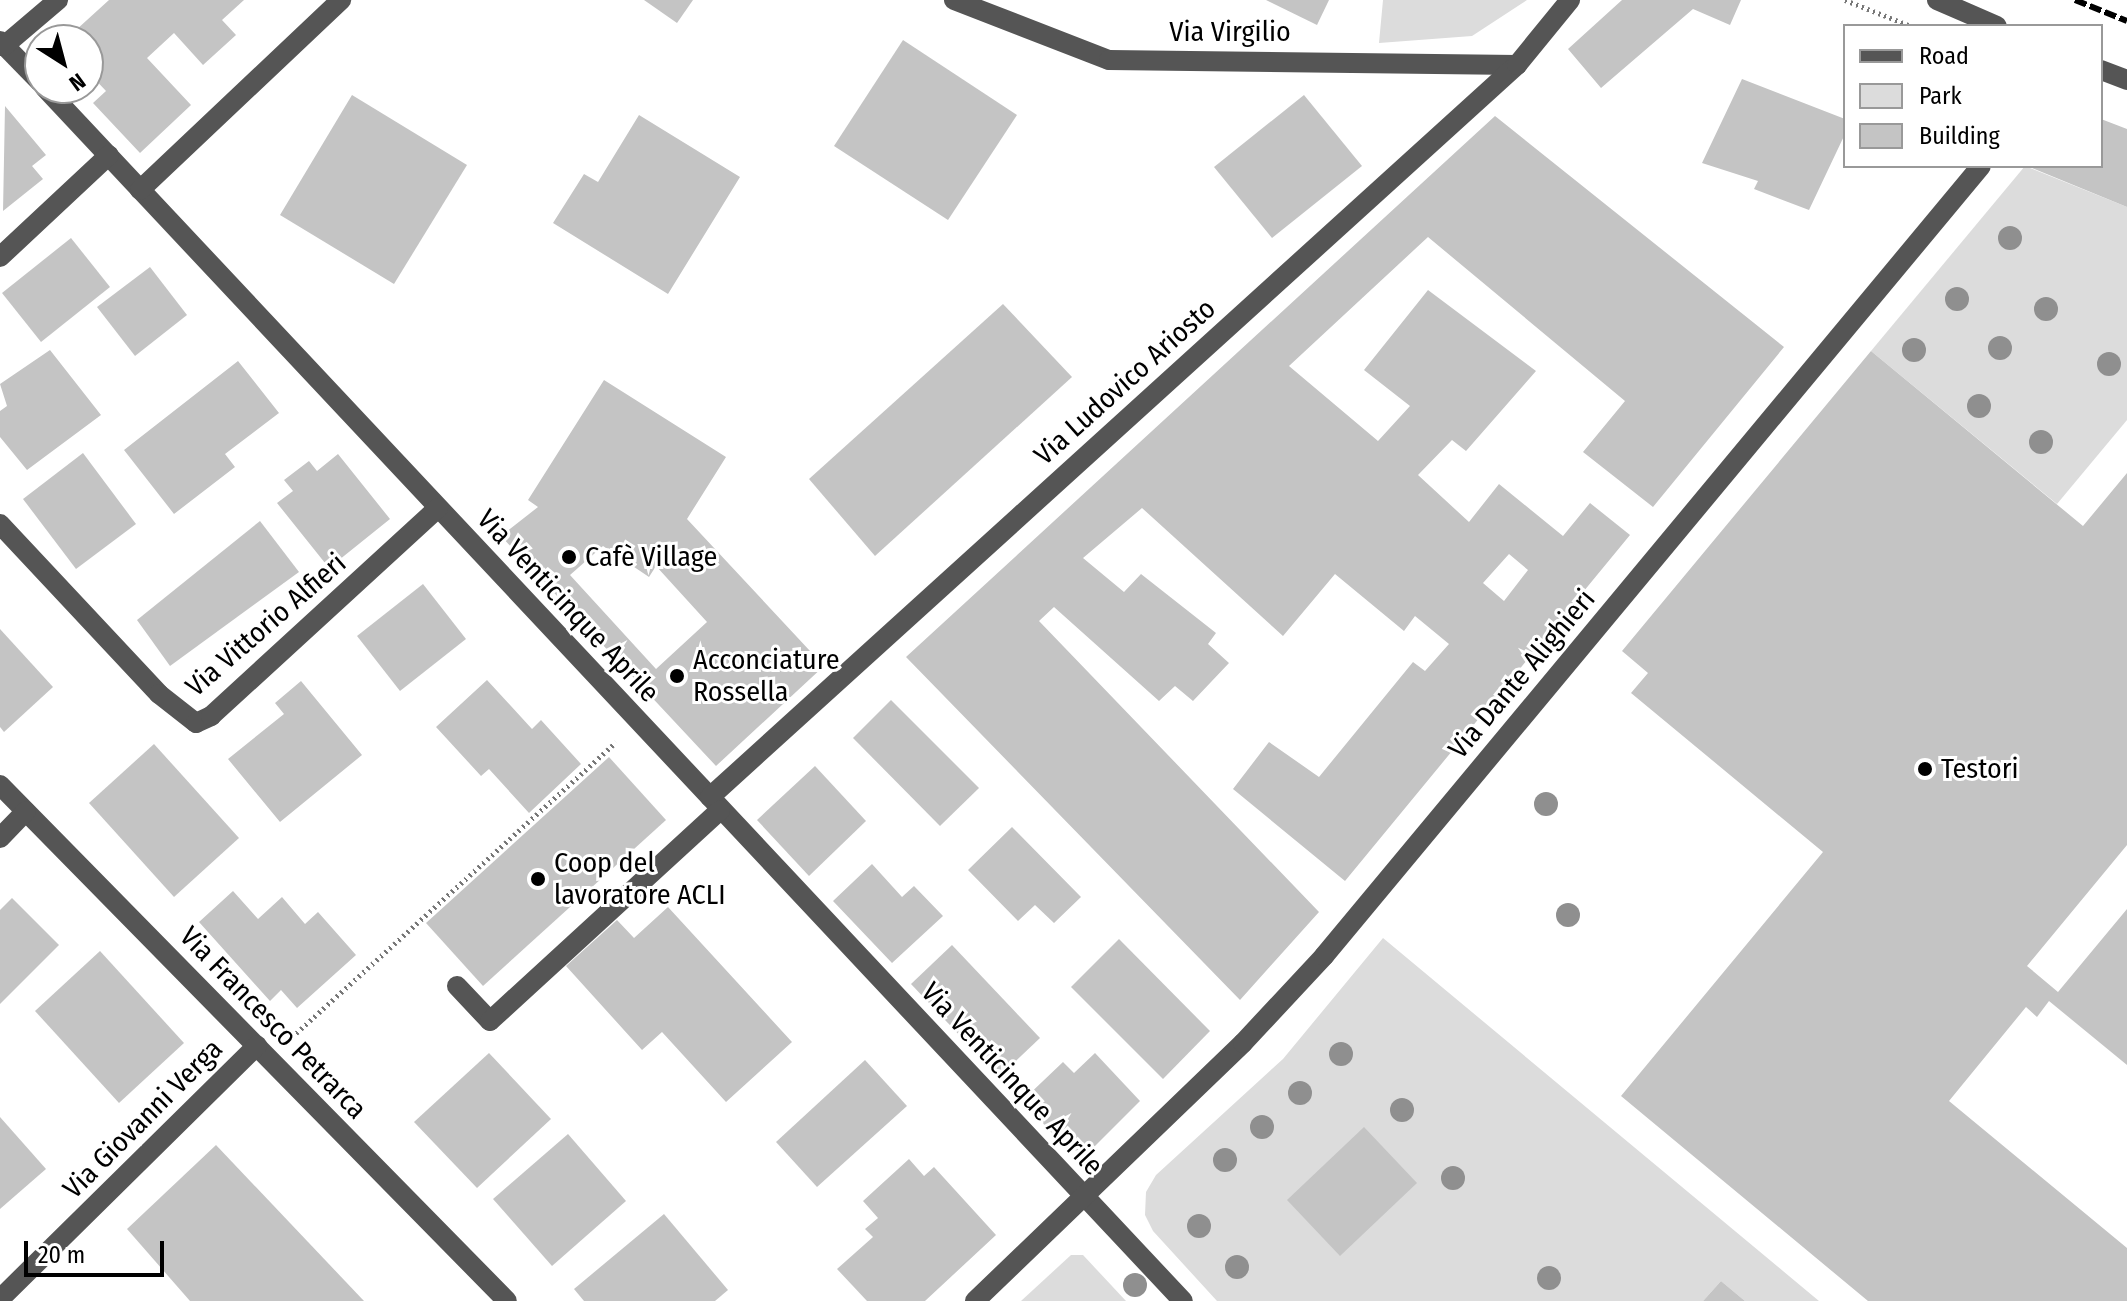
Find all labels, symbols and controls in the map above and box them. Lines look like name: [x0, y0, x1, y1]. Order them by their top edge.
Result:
street label: Via Virgilio: [1169, 15, 1291, 49]
north arrow: [24, 24, 104, 104]
legend: [1843, 24, 2103, 168]
text: Road: [1919, 42, 1969, 70]
text: N: [64, 67, 90, 97]
text: Park: [1919, 82, 1962, 110]
text: Building: [1919, 122, 2000, 150]
street label: Via Ludovico Ariosto: [1028, 292, 1222, 472]
street label: Via Venticinque Aprile: [470, 503, 666, 709]
place label: Cafè Village: [585, 540, 717, 574]
street label: Via Vittorio Alfieri: [179, 546, 353, 704]
marker: Cafè Village: [560, 548, 578, 566]
street label: Via Dante Alighieri: [1442, 583, 1602, 765]
place label: Acconciature Rossella: [693, 643, 839, 709]
marker: Acconciature Rossella: [668, 667, 686, 685]
place label: Testori: [1941, 752, 2019, 786]
marker: Testori: [1916, 760, 1934, 778]
place label: Coop del lavoratore ACLI: [554, 846, 726, 912]
marker: Coop del lavoratore ACLI: [529, 870, 547, 888]
street label: Via Francesco Petrarca: [173, 920, 373, 1126]
street label: Via Venticinque Aprile: [914, 976, 1110, 1182]
street label: Via Giovanni Verga: [56, 1032, 230, 1206]
scale bar: [28, 1225, 168, 1275]
text: 20 m: [38, 1241, 85, 1269]

